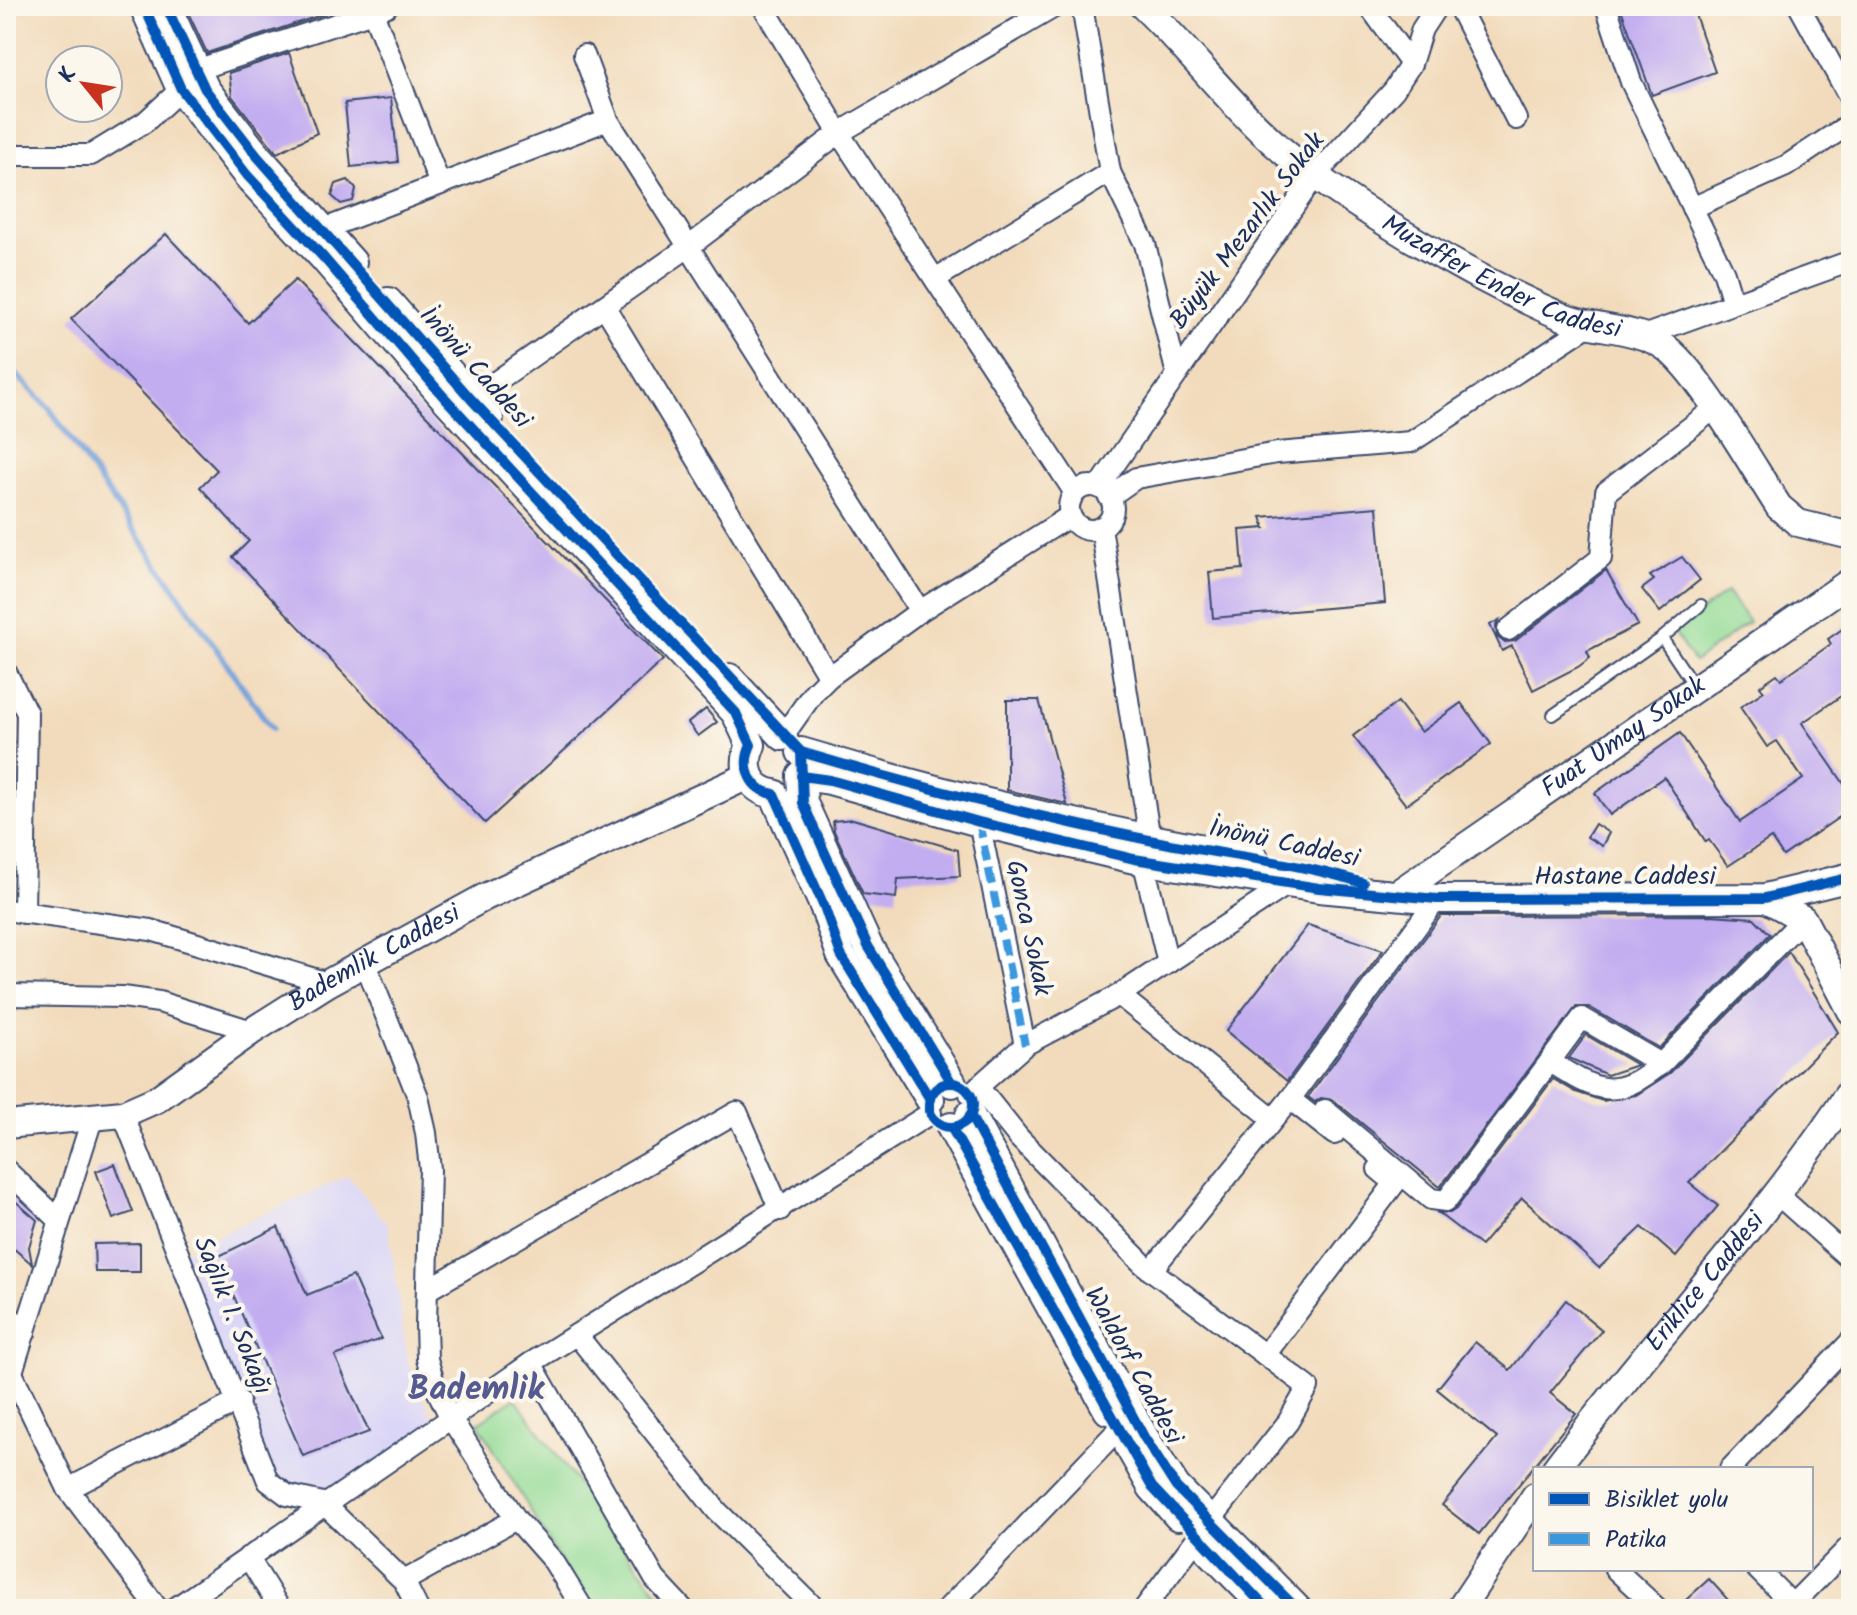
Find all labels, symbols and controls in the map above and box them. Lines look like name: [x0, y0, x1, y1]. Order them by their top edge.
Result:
north arrow: [44, 44, 124, 124]
text: K: [50, 61, 87, 90]
street label: Büyük Mezarlık Sokak: [1159, 122, 1337, 339]
street label: Muzaffer Ender Caddesi: [1373, 204, 1626, 351]
street label: İnönü Caddesi: [408, 297, 543, 440]
street label: Fuat Umay Sokak: [1533, 665, 1715, 809]
street label: İnönü Caddesi: [1205, 808, 1365, 881]
street label: Gonca Sokak: [993, 856, 1063, 1001]
street label: Hastane Caddesi: [1534, 856, 1718, 898]
street label: Bademlik Caddesi: [280, 892, 470, 1024]
street label: Eriklice Caddesi: [1635, 1201, 1777, 1362]
street label: Sağlık 1. Sokağı: [181, 1230, 283, 1402]
street label: Waldorf Caddesi: [1072, 1279, 1195, 1454]
district label: Bademlik: [408, 1363, 545, 1417]
legend: [1533, 1467, 1813, 1571]
text: Bisiklet yolu: [1605, 1481, 1729, 1520]
text: Patika: [1605, 1521, 1667, 1560]

